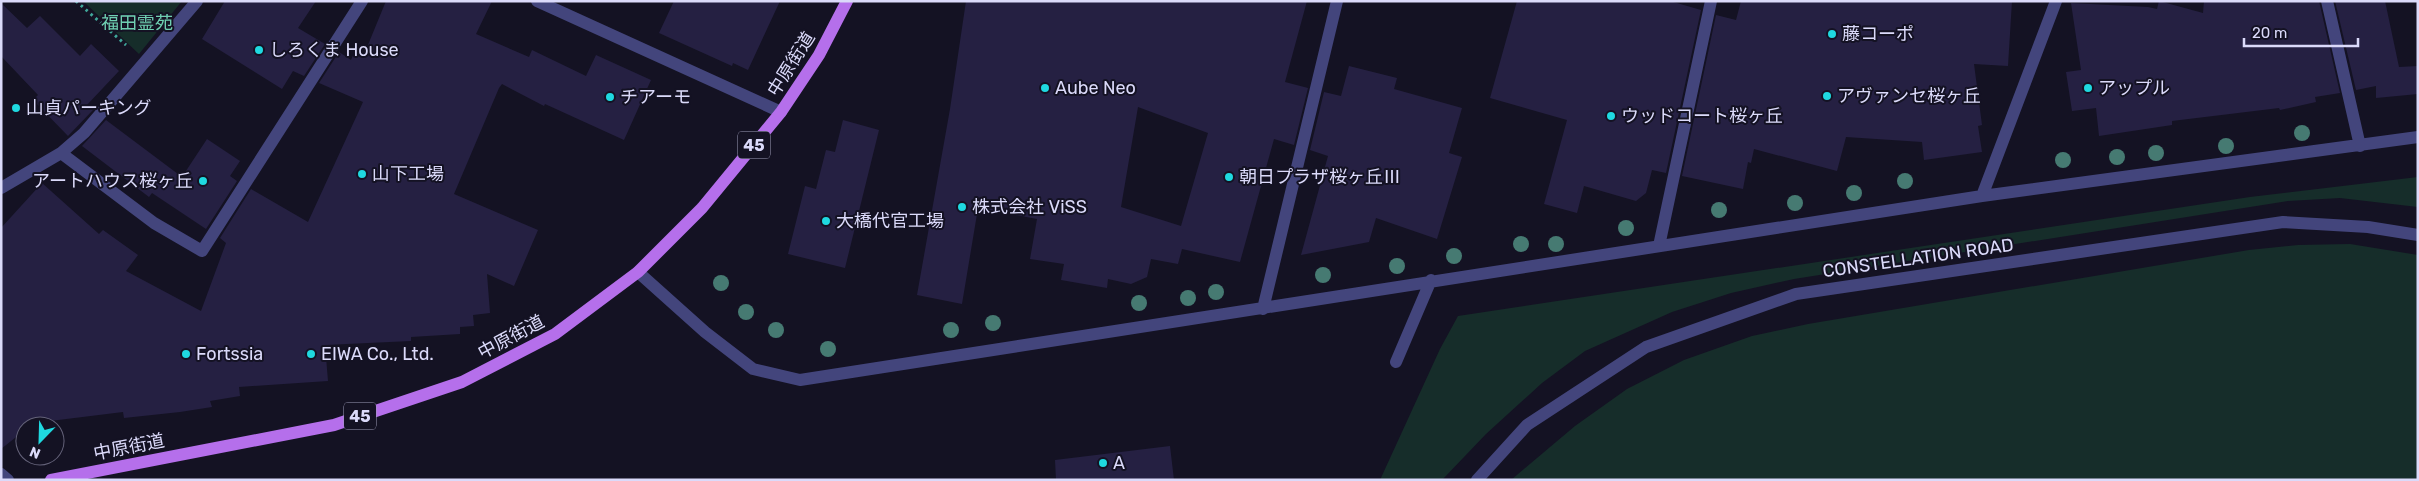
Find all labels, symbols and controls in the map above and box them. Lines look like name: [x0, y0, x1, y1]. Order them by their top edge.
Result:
park label: 福田霊苑: [101, 12, 173, 34]
scale bar: [2244, 15, 2358, 47]
place label: 藤コーポ: [1842, 23, 1914, 45]
text: 20 m: [2252, 24, 2287, 42]
street label: 中原街道: [763, 28, 819, 100]
marker: 藤コーポ: [1826, 28, 1838, 40]
place label: しろくま House: [269, 39, 399, 61]
marker: しろくま House: [253, 44, 265, 56]
place label: Aube Neo: [1055, 77, 1136, 99]
place label: アップル: [2098, 77, 2170, 99]
marker: Aube Neo: [1039, 82, 1051, 94]
marker: アップル: [2082, 82, 2094, 94]
place label: アヴァンセ桜ヶ丘: [1837, 85, 1981, 107]
place label: チアーモ: [620, 86, 691, 108]
marker: アヴァンセ桜ヶ丘: [1821, 90, 1833, 102]
marker: チアーモ: [604, 91, 616, 103]
place label: 山貞パーキング: [26, 97, 151, 119]
marker: 山貞パーキング: [10, 102, 22, 114]
place label: ウッドコート桜ヶ丘: [1621, 105, 1783, 127]
marker: ウッドコート桜ヶ丘: [1605, 110, 1617, 122]
road number: 45: [738, 132, 770, 158]
place label: 山下工場: [372, 163, 444, 185]
place label: 朝日プラザ桜ヶ丘Ⅲ: [1239, 166, 1401, 188]
marker: 山下工場: [356, 168, 368, 180]
place label: アートハウス桜ヶ丘: [32, 170, 193, 192]
marker: 朝日プラザ桜ヶ丘Ⅲ: [1223, 171, 1235, 183]
marker: アートハウス桜ヶ丘: [197, 175, 209, 187]
place label: 株式会社 ViSS: [972, 196, 1087, 218]
marker: 株式会社 ViSS: [956, 201, 968, 213]
place label: 大橋代官工場: [836, 210, 944, 232]
marker: 大橋代官工場: [820, 215, 832, 227]
street label: CONSTELLATION ROAD: [1821, 234, 2015, 282]
street label: 中原街道: [474, 310, 548, 364]
place label: Fortssia: [196, 343, 263, 365]
place label: EIWA Co., Ltd.: [321, 343, 434, 365]
marker: Fortssia: [180, 348, 192, 360]
marker: EIWA Co., Ltd.: [305, 348, 317, 360]
road number: 45: [344, 402, 376, 430]
north arrow: [15, 416, 65, 466]
street label: 中原街道: [92, 429, 166, 465]
text: N: [27, 443, 43, 462]
place label: A: [1113, 452, 1125, 474]
marker: A: [1097, 457, 1109, 469]

